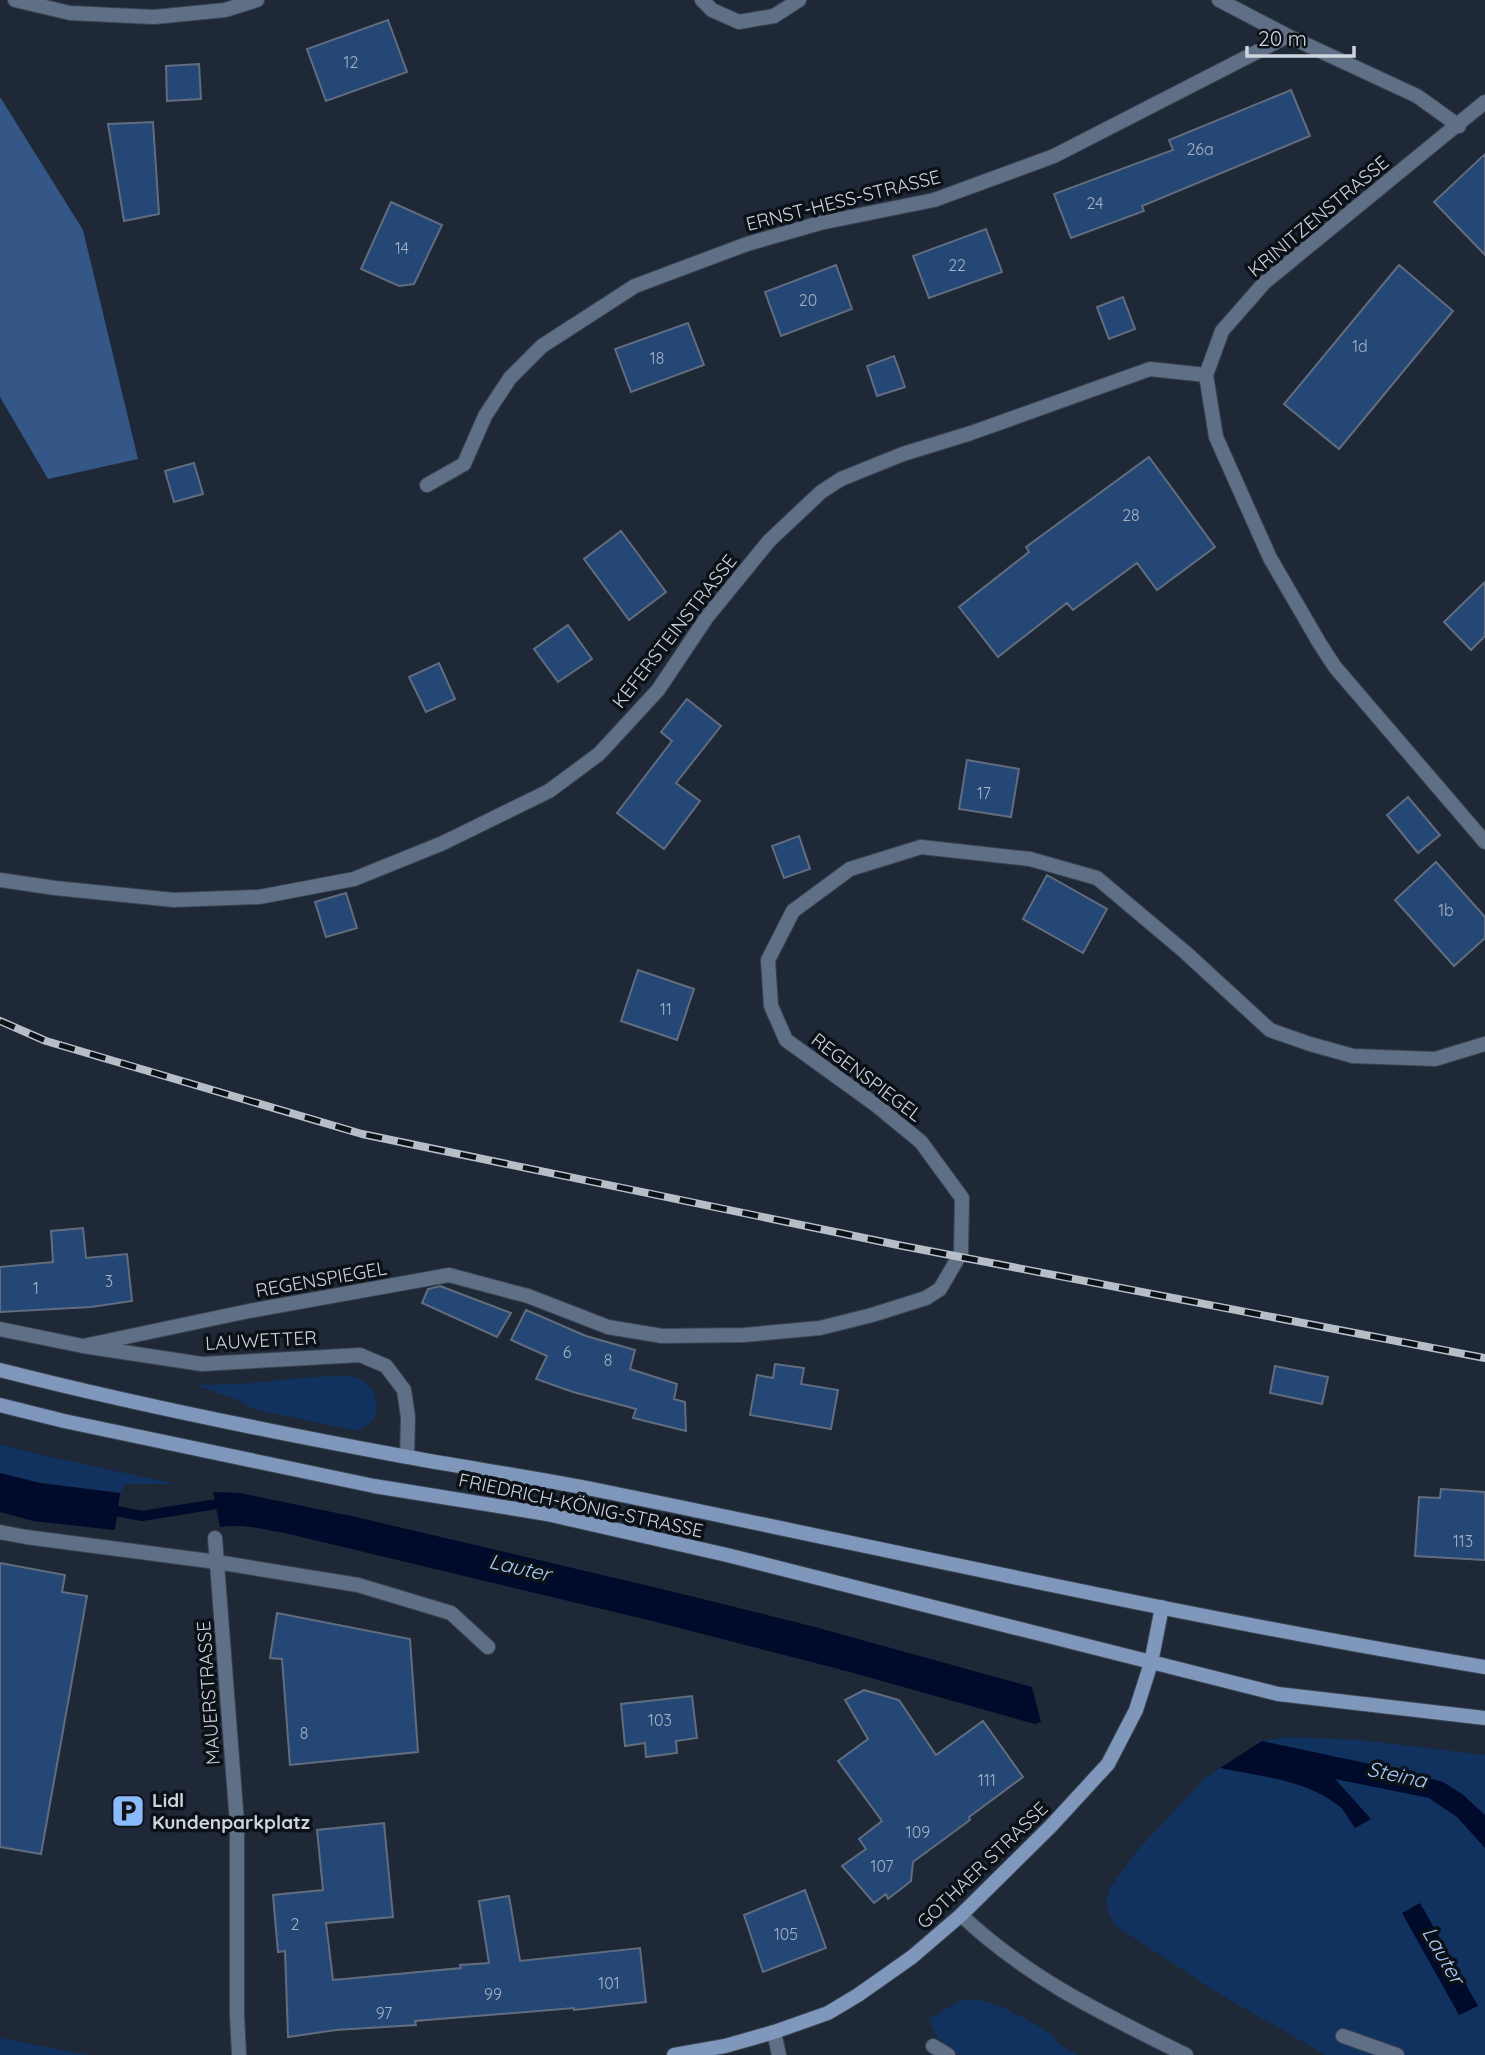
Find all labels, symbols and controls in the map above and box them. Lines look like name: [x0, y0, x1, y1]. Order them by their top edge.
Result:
scale bar: [1247, 14, 1354, 58]
text: 20 m: [1258, 25, 1307, 51]
house number: 12: [344, 52, 359, 72]
house number: 26a: [1186, 139, 1214, 159]
street label: KRINITZENSTRASSE: [1243, 150, 1393, 282]
street label: ERNST-HESS-STRASSE: [743, 164, 943, 236]
house number: 24: [1086, 193, 1104, 213]
house number: 14: [395, 238, 409, 258]
house number: 22: [948, 255, 966, 275]
house number: 20: [799, 290, 817, 310]
house number: 1d: [1352, 336, 1368, 356]
house number: 18: [650, 348, 664, 368]
house number: 28: [1122, 505, 1140, 525]
street label: KEFERSTEINSTRASSE: [606, 549, 742, 713]
house number: 17: [977, 783, 991, 803]
house number: 1b: [1438, 900, 1454, 920]
house number: 11: [660, 999, 672, 1019]
street label: REGENSPIEGEL: [807, 1027, 927, 1127]
street label: REGENSPIEGEL: [253, 1256, 389, 1302]
house number: 3: [105, 1271, 113, 1291]
house number: 1: [33, 1278, 39, 1298]
street label: LAUWETTER: [204, 1325, 318, 1355]
house number: 6: [563, 1342, 572, 1362]
house number: 8: [604, 1350, 612, 1370]
street label: FRIEDRICH-KÖNIG-STRASSE: [456, 1467, 706, 1543]
house number: 113: [1453, 1531, 1473, 1551]
water label: Lauter: [487, 1547, 556, 1587]
street label: MAUERSTRASSE: [191, 1620, 225, 1766]
house number: 103: [648, 1710, 672, 1730]
house number: 8: [300, 1723, 308, 1743]
water label: Steina: [1365, 1755, 1430, 1793]
house number: 111: [978, 1770, 996, 1790]
place label: Lidl Kundenparkplatz: [152, 1788, 310, 1834]
parking icon: Lidl Kundenparkplatz: [109, 1792, 147, 1830]
street label: GOTHAER STRASSE: [911, 1796, 1053, 1934]
house number: 109: [906, 1822, 930, 1842]
house number: 107: [871, 1856, 893, 1876]
house number: 2: [291, 1914, 300, 1934]
water label: Lauter: [1417, 1921, 1472, 1991]
house number: 105: [774, 1924, 798, 1944]
house number: 101: [598, 1973, 620, 1993]
house number: 99: [484, 1984, 502, 2004]
house number: 97: [376, 2003, 392, 2023]

